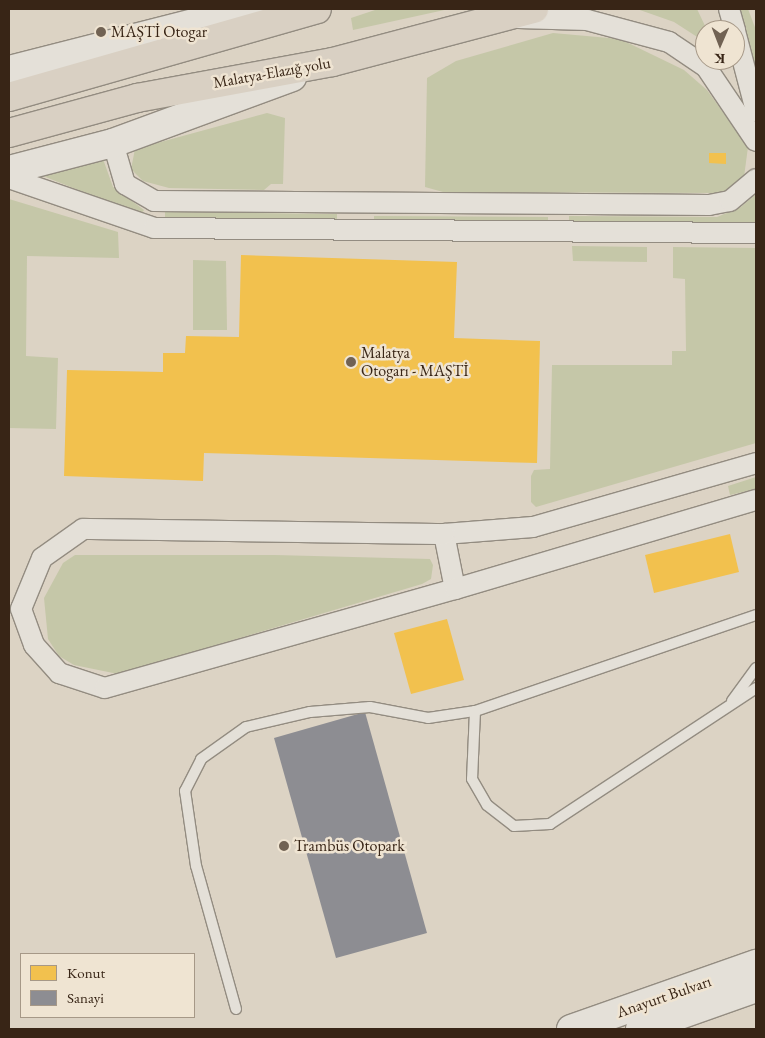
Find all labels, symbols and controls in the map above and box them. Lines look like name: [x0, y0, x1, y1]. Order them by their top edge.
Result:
north arrow: [695, 20, 745, 70]
place label: MAŞTİ Otogar: [111, 22, 207, 42]
marker: MAŞTİ Otogar: [95, 26, 107, 38]
text: K: [714, 50, 725, 68]
street label: Malatya-Elazığ yolu: [212, 53, 332, 93]
place label: Malatya Otogarı - MAŞTİ: [361, 343, 469, 381]
marker: Malatya Otogarı - MAŞTİ: [345, 356, 357, 368]
place label: Trambüs Otopark: [294, 836, 405, 856]
marker: Trambüs Otopark: [278, 840, 290, 852]
legend: [20, 953, 195, 1018]
text: Konut: [67, 963, 105, 982]
street label: Anayurt Bulvarı: [614, 972, 714, 1022]
text: Sanayi: [67, 988, 104, 1007]

